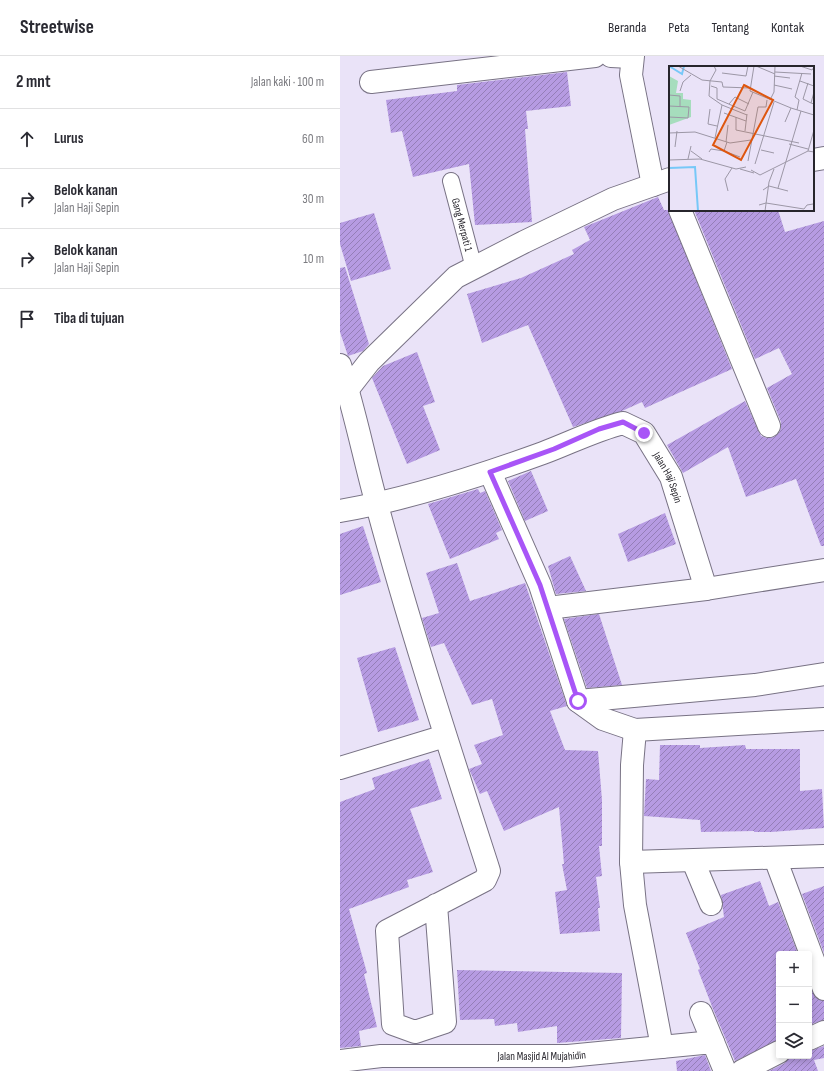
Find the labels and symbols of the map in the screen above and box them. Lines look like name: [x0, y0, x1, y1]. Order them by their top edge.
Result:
inset map: [669, 66, 814, 211]
street label: Gang Merpati 1: [449, 196, 476, 253]
route end: [635, 424, 653, 442]
street label: Jalan Haji Sepin: [650, 448, 685, 505]
route start: [569, 692, 587, 710]
street label: Jalan Masjid Al Mujahidin: [496, 1048, 587, 1063]

